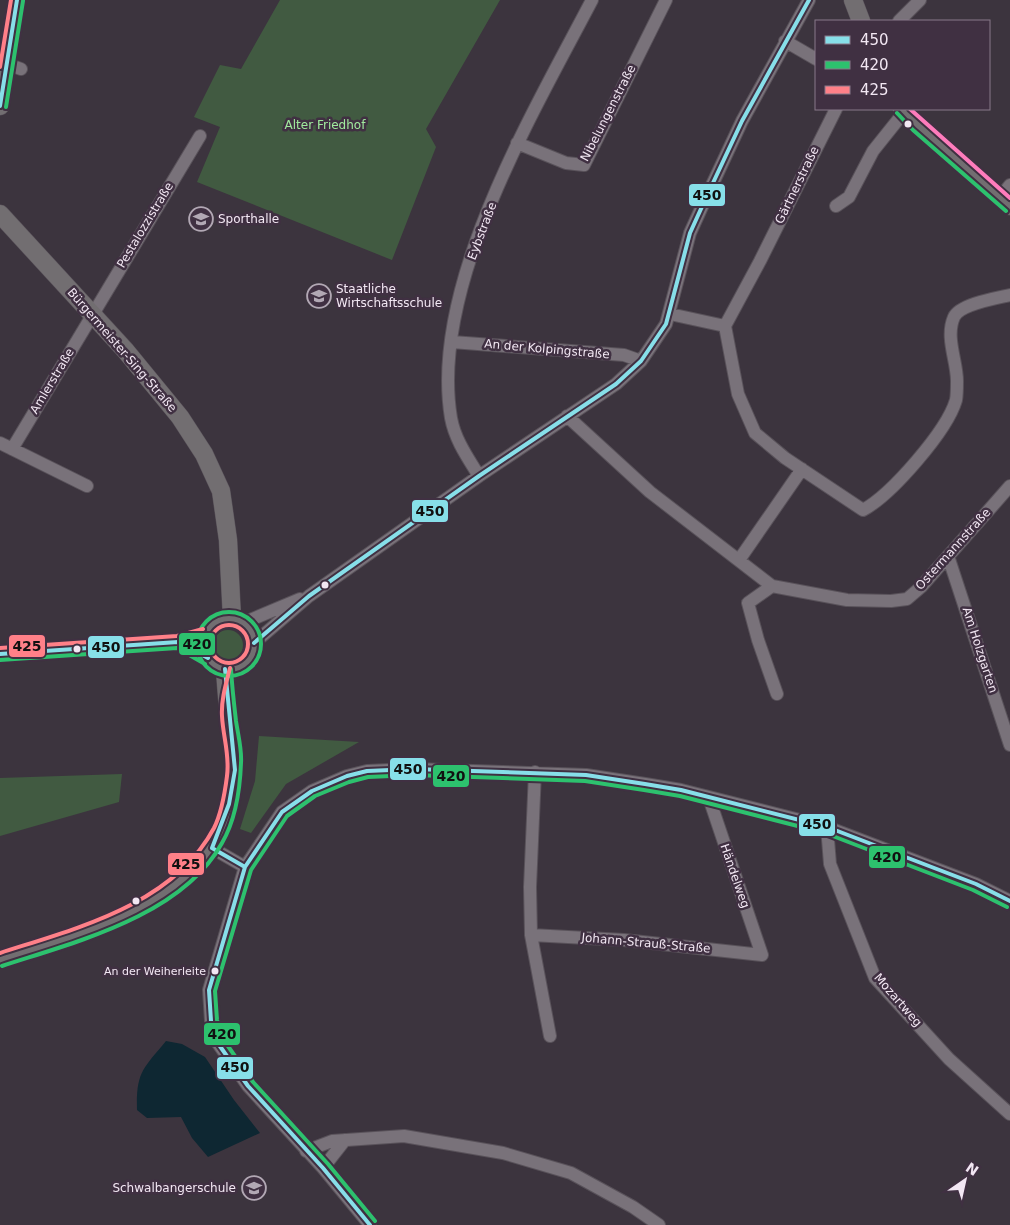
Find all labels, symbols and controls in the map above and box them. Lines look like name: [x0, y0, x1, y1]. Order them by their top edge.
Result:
legend: [815, 20, 990, 110]
text: 450: [860, 31, 889, 49]
text: 420: [860, 56, 889, 74]
street label: Nibelungenstraße: [578, 62, 638, 164]
text: 425: [860, 81, 889, 99]
park label: Alter Friedhof: [285, 118, 366, 132]
unlabelled marker: [903, 119, 913, 129]
street label: Gärtnerstraße: [772, 144, 822, 226]
street label: Pestalozzistraße: [114, 180, 176, 270]
line badge: 450: [688, 183, 726, 207]
text: 450: [692, 187, 722, 203]
street label: Eybstraße: [465, 200, 499, 262]
school or university icon: Sporthalle: [188, 206, 214, 232]
place label: Sporthalle: [218, 212, 279, 226]
place label: Staatliche Wirtschaftsschule: [336, 282, 442, 310]
school or university icon: Staatliche Wirtschaftsschule: [306, 283, 332, 309]
street label: Bürgermeister-Sing-Straße: [64, 285, 180, 415]
street label: An der Kolpingstraße: [484, 337, 610, 361]
street label: Amlerstraße: [27, 346, 77, 416]
line badge: 450: [411, 499, 449, 523]
text: 450: [415, 503, 445, 519]
street label: Ostermannstraße: [913, 505, 993, 593]
unlabelled marker: [320, 580, 330, 590]
street label: Am Holzgarten: [960, 605, 1000, 695]
line badge: 420: [178, 632, 216, 656]
line badge: 425: [8, 634, 46, 658]
line badge: 450: [87, 635, 125, 659]
text: 420: [182, 636, 212, 652]
text: 425: [12, 638, 42, 654]
text: 450: [91, 639, 121, 655]
unlabelled marker: [72, 644, 82, 654]
line badge: 450: [389, 757, 427, 781]
text: 450: [393, 761, 423, 777]
line badge: 420: [432, 764, 470, 788]
text: 420: [436, 768, 466, 784]
line badge: 450: [798, 813, 836, 837]
text: 450: [802, 816, 832, 832]
street label: Händelweg: [717, 842, 753, 910]
line badge: 420: [868, 845, 906, 869]
text: 420: [872, 849, 902, 865]
line badge: 425: [167, 852, 205, 876]
text: 425: [171, 856, 201, 872]
unlabelled marker: [131, 896, 141, 906]
street label: Johann-Strauß-Straße: [580, 930, 711, 956]
place label: An der Weiherleite: [104, 965, 206, 978]
marker: An der Weiherleite: [210, 966, 220, 976]
street label: Mozartweg: [871, 971, 925, 1029]
line badge: 420: [203, 1022, 241, 1046]
text: 420: [207, 1026, 237, 1042]
line badge: 450: [216, 1056, 254, 1080]
text: 450: [220, 1059, 250, 1075]
north arrow: [940, 1155, 990, 1205]
text: N: [963, 1159, 982, 1179]
school or university icon: Schwalbangerschule: [241, 1175, 267, 1201]
place label: Schwalbangerschule: [112, 1181, 236, 1195]

